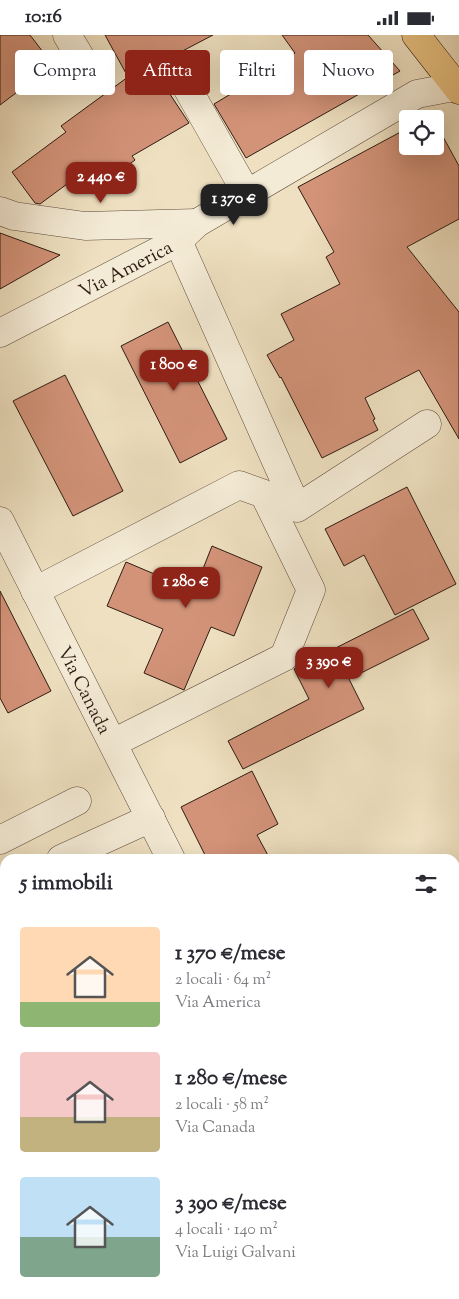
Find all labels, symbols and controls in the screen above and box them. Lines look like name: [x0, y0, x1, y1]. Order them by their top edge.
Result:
text: 10:16: [25, 4, 62, 31]
chip: Compra: [15, 50, 115, 95]
chip: Affitta: [125, 50, 210, 95]
chip: Filtri: [220, 50, 294, 95]
chip: Nuovo: [304, 50, 393, 95]
map controls: [399, 110, 444, 155]
button: locate: [399, 110, 444, 155]
pin: 2 440 €: [55, 161, 147, 204]
text: 2 440 €: [77, 166, 125, 189]
pin: 1 370 €: [188, 183, 280, 226]
text: 1 370 €: [212, 188, 256, 211]
street label: Via America: [75, 235, 178, 306]
pin: 1 800 €: [128, 349, 220, 392]
text: 1 800 €: [150, 354, 198, 377]
pin: 1 280 €: [140, 567, 232, 609]
text: 1 280 €: [163, 571, 209, 594]
street label: Via Canada: [49, 642, 117, 740]
pin: 3 390 €: [283, 647, 375, 689]
text: 3 390 €: [306, 651, 352, 674]
text: 5 immobili: [20, 869, 113, 899]
icon: filters: [412, 870, 440, 898]
text: 1 370 €/mese: [175, 939, 286, 969]
icon: home: [60, 947, 120, 1007]
text: 2 locali · 64 m²: [175, 969, 271, 992]
text: Via America: [175, 992, 261, 1015]
text: 1 280 €/mese: [175, 1064, 287, 1094]
icon: home: [60, 1072, 120, 1132]
text: 2 locali · 58 m²: [175, 1094, 269, 1117]
text: Via Canada: [175, 1117, 255, 1140]
text: 3 390 €/mese: [175, 1189, 287, 1219]
icon: home: [60, 1197, 120, 1257]
text: 4 locali · 140 m²: [175, 1219, 278, 1242]
text: Via Luigi Galvani: [175, 1242, 296, 1265]

